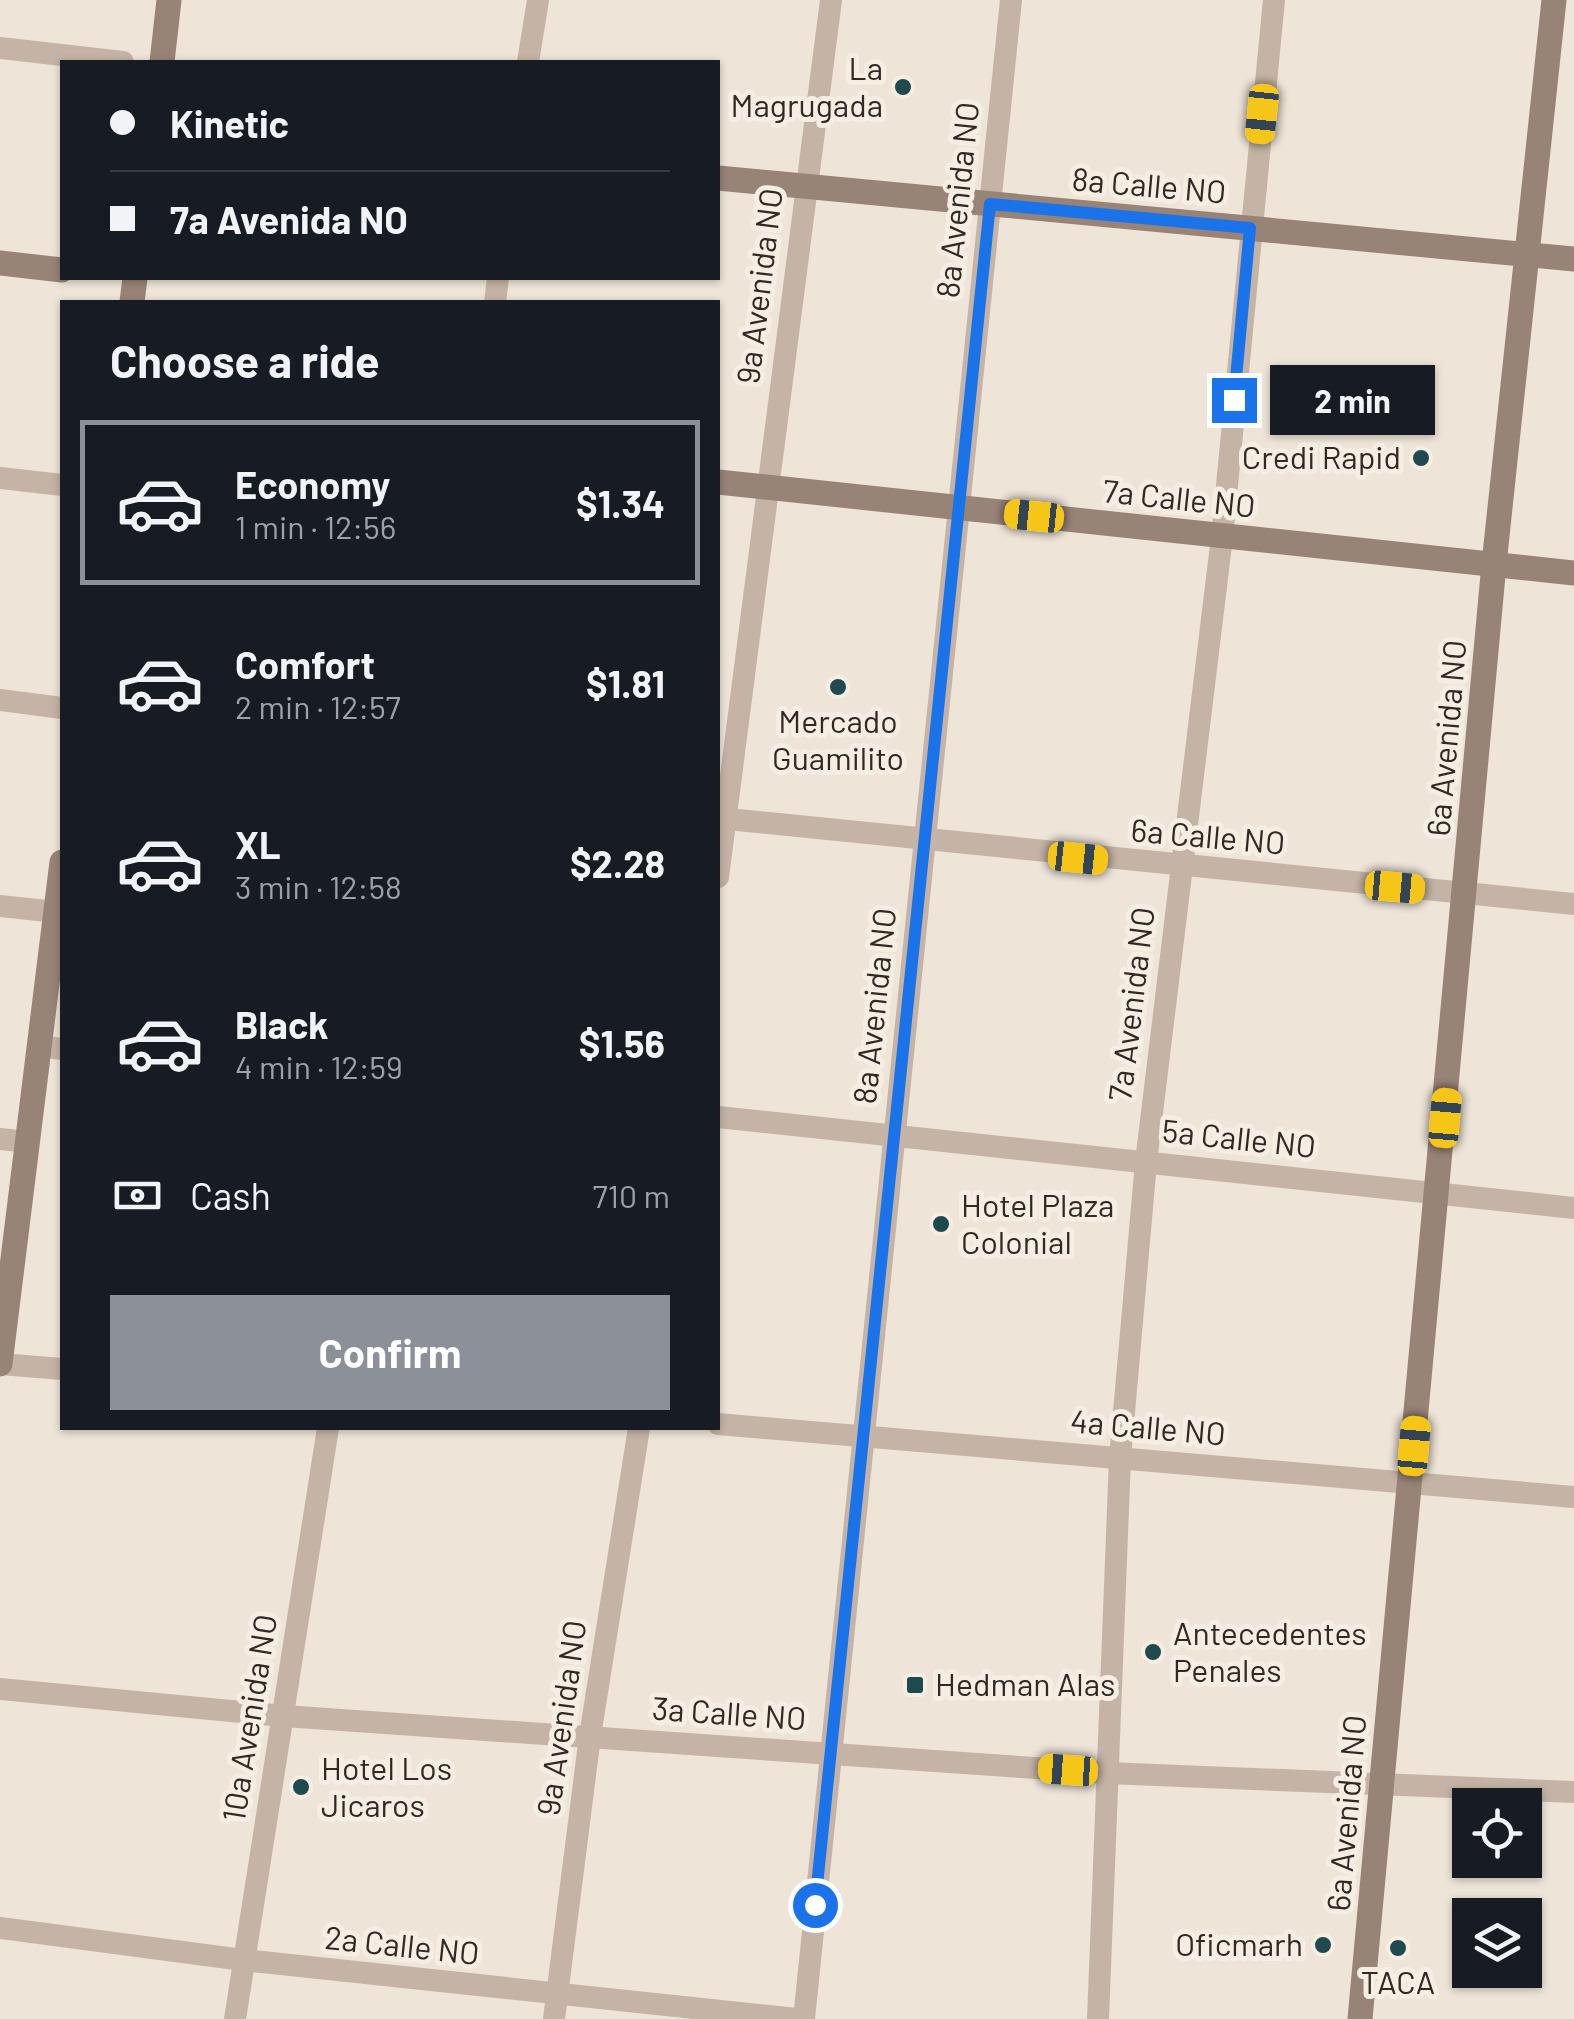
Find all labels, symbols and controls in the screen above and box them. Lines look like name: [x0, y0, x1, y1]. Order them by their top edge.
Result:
place label: La Magrugada: [731, 48, 883, 123]
marker: La Magrugada: [892, 76, 914, 98]
car: [1244, 83, 1280, 145]
text: Kinetic: [170, 100, 289, 146]
street label: 8a Avenida NO: [927, 100, 985, 300]
street label: 8a Calle NO: [1070, 158, 1228, 210]
street label: 9a Avenida NO: [727, 186, 789, 386]
text: 7a Avenida NO: [170, 196, 408, 242]
text: Choose a ride: [110, 333, 380, 387]
callout: 2 min: [1269, 365, 1434, 435]
route end: [1212, 378, 1257, 423]
text: 2 min: [1314, 381, 1391, 419]
place label: Credi Rapid: [1242, 437, 1401, 475]
marker: Credi Rapid: [1410, 447, 1432, 469]
icon: car: [115, 458, 205, 548]
text: Economy: [235, 461, 390, 507]
street label: 7a Calle NO: [1101, 470, 1257, 524]
text: $1.34: [576, 480, 665, 526]
car: [1003, 498, 1065, 534]
text: 1 min · 12:56: [235, 507, 396, 545]
icon: car: [115, 638, 205, 728]
street label: 6a Avenida NO: [1418, 638, 1473, 837]
text: Comfort: [235, 641, 375, 687]
text: $1.81: [586, 660, 665, 706]
marker: Mercado Guamilito: [827, 676, 849, 698]
text: 2 min · 12:57: [235, 687, 401, 725]
place label: Mercado Guamilito: [772, 701, 904, 776]
street label: 6a Calle NO: [1130, 809, 1287, 861]
icon: car: [115, 818, 205, 908]
text: XL: [235, 821, 281, 867]
text: $2.28: [570, 840, 665, 886]
car: [1047, 840, 1109, 876]
text: 3 min · 12:58: [235, 867, 402, 905]
car: [1364, 869, 1426, 905]
street label: 7a Avenida NO: [1099, 905, 1161, 1103]
street label: 8a Avenida NO: [844, 906, 902, 1106]
icon: car: [115, 998, 205, 1088]
text: Black: [235, 1001, 329, 1047]
text: $1.56: [579, 1020, 665, 1066]
text: 4 min · 12:59: [235, 1047, 403, 1085]
car: [1427, 1087, 1463, 1149]
street label: 5a Calle NO: [1160, 1110, 1318, 1164]
icon: cash: [110, 1168, 165, 1223]
text: Cash: [190, 1172, 271, 1218]
text: 710 m: [593, 1176, 670, 1214]
place label: Hotel Plaza Colonial: [961, 1185, 1114, 1260]
marker: Hotel Plaza Colonial: [930, 1213, 952, 1235]
button: Confirm: [110, 1295, 670, 1410]
street label: 4a Calle NO: [1069, 1400, 1227, 1452]
car: [1396, 1415, 1432, 1477]
street label: 10a Avenida NO: [213, 1611, 283, 1824]
place label: Antecedentes Penales: [1173, 1613, 1367, 1688]
street label: 9a Avenida NO: [528, 1618, 593, 1818]
marker: Antecedentes Penales: [1142, 1641, 1164, 1663]
place label: Hedman Alas: [935, 1664, 1115, 1702]
marker: Hedman Alas: [904, 1674, 926, 1696]
street label: 3a Calle NO: [651, 1688, 808, 1736]
street label: 6a Avenida NO: [1318, 1713, 1373, 1912]
place label: Hotel Los Jicaros: [321, 1748, 452, 1823]
car: [1037, 1753, 1099, 1787]
marker: Hotel Los Jicaros: [290, 1776, 312, 1798]
map controls: [1452, 1788, 1542, 1988]
button: locate: [1452, 1788, 1542, 1878]
route start: [793, 1883, 838, 1928]
button: layers: [1452, 1898, 1542, 1988]
street label: 2a Calle NO: [323, 1917, 481, 1971]
place label: Oficmarh: [1175, 1924, 1303, 1962]
marker: Oficmarh: [1312, 1934, 1334, 1956]
marker: TACA: [1387, 1937, 1409, 1959]
place label: TACA: [1361, 1962, 1435, 2000]

